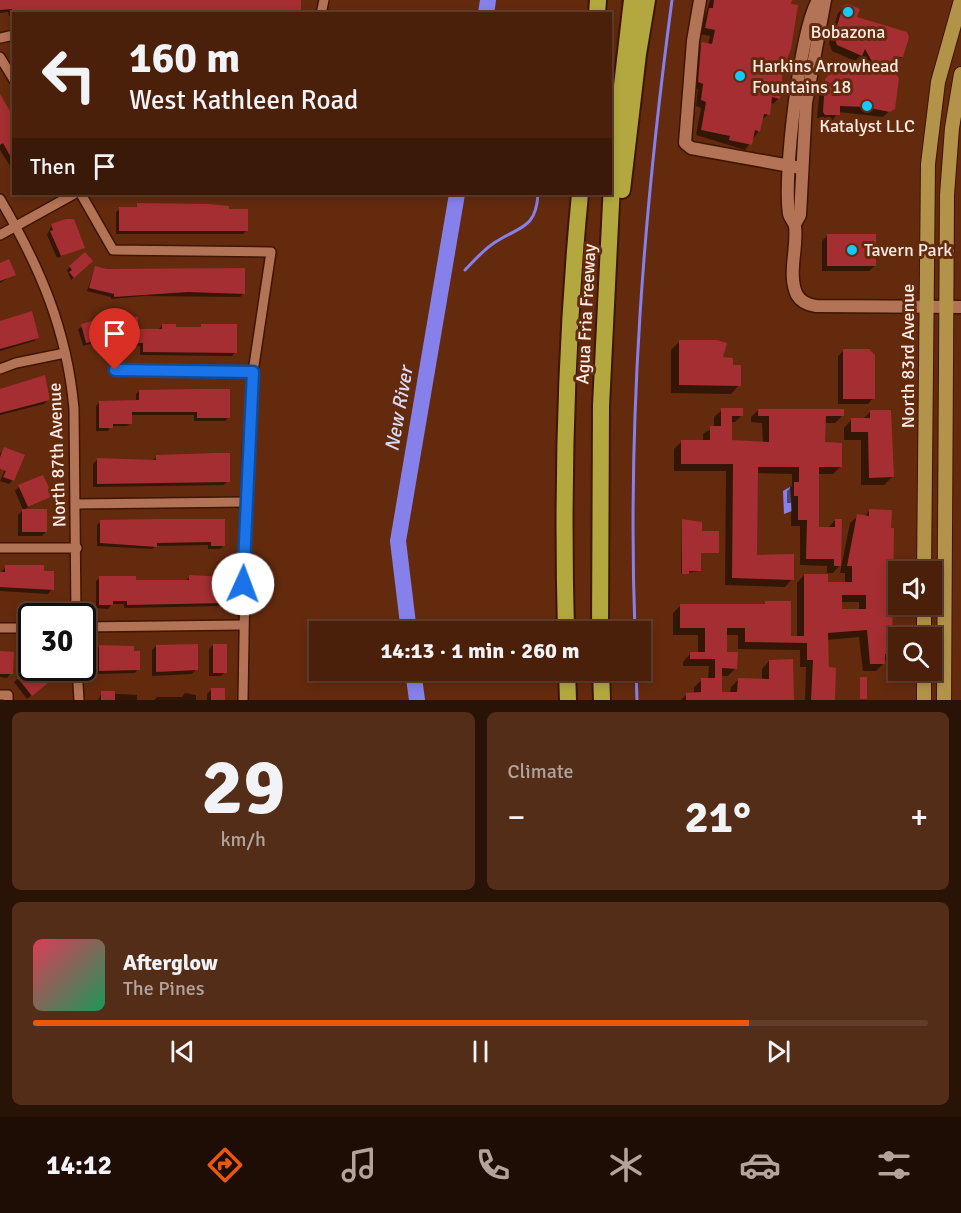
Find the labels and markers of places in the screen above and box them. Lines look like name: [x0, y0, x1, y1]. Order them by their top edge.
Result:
marker: Bobazona: [841, 5, 855, 19]
place label: Bobazona: [811, 21, 885, 43]
place label: Harkins Arrowhead Fountains 18: [752, 55, 899, 98]
marker: Harkins Arrowhead Fountains 18: [733, 69, 747, 83]
marker: Katalyst LLC: [860, 99, 874, 113]
place label: Katalyst LLC: [819, 115, 915, 137]
place label: Tavern Park: [864, 239, 952, 261]
marker: Tavern Park: [845, 243, 859, 257]
pin: [89, 308, 140, 370]

